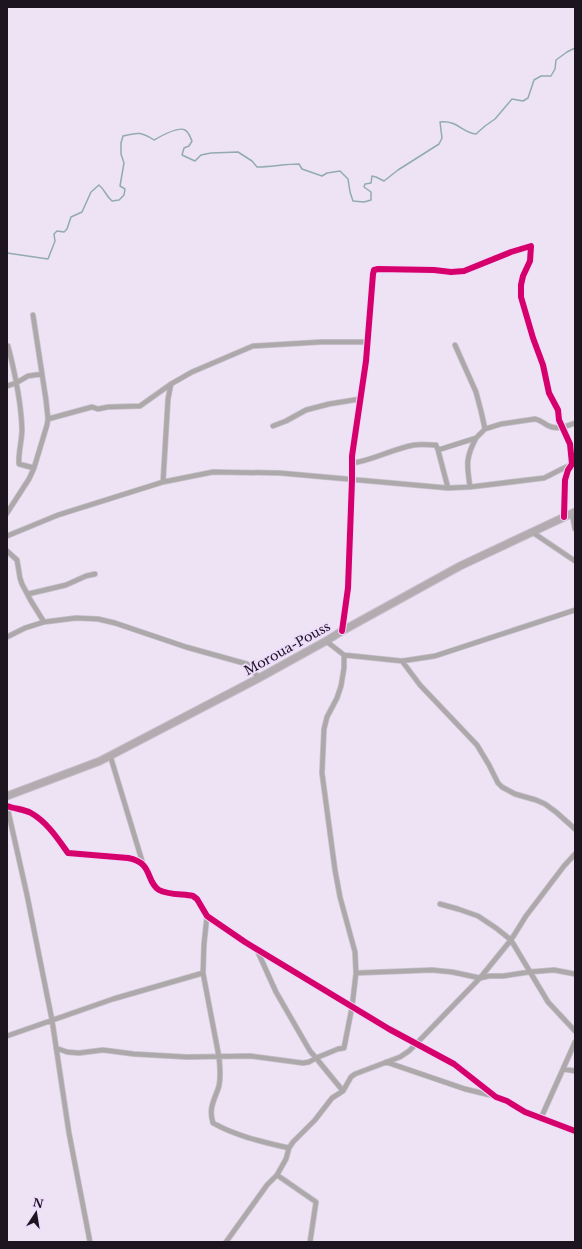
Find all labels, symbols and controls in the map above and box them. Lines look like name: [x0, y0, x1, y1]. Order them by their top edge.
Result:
street label: Moroua-Pouss: [241, 618, 334, 679]
north arrow: [16, 1193, 56, 1233]
text: N: [32, 1195, 45, 1211]

